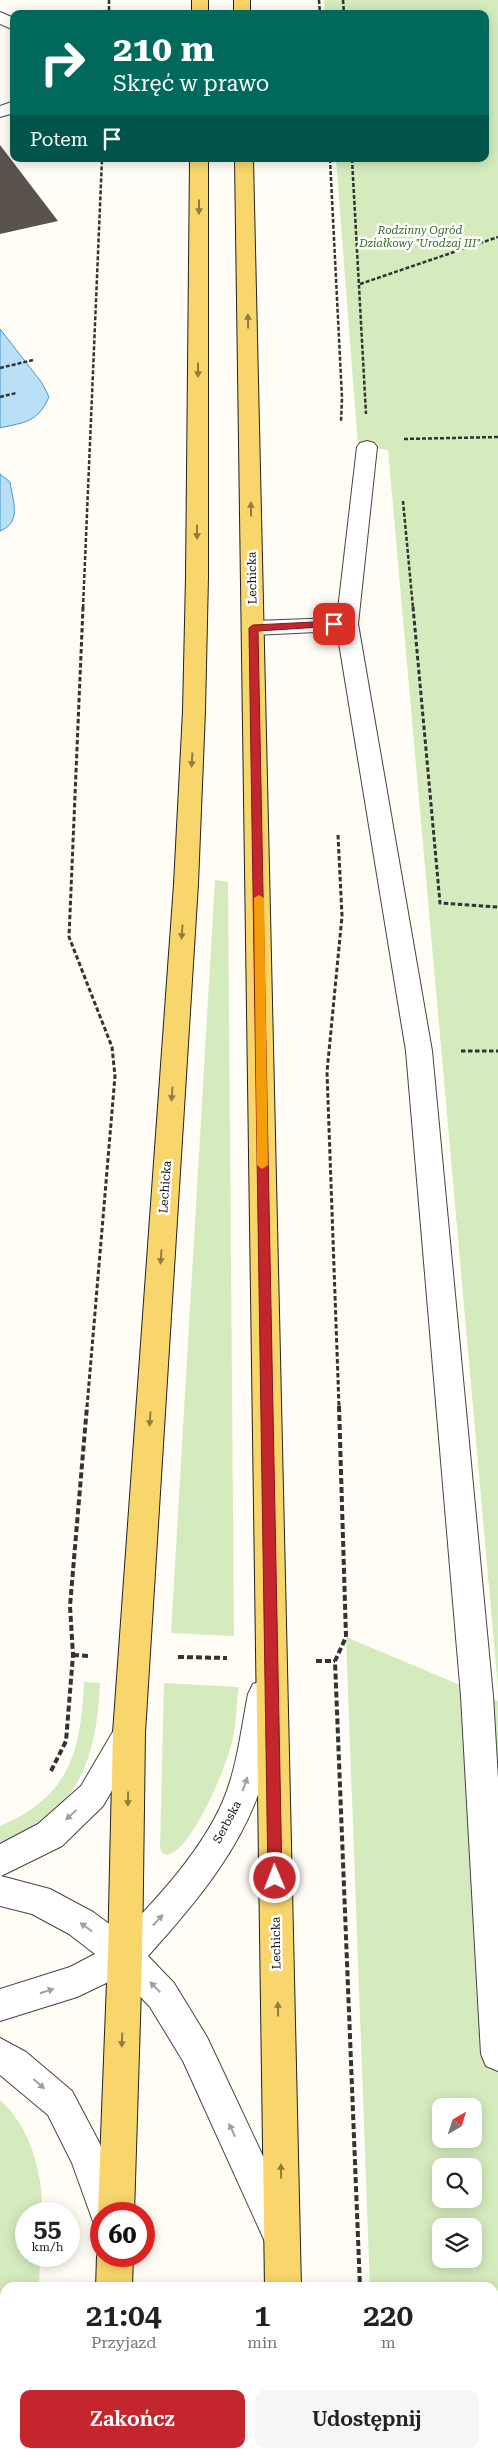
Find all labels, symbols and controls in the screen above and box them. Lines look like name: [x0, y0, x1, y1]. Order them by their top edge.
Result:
text: 210 m: [113, 29, 214, 70]
icon: right: [30, 30, 95, 95]
text: Skręć w prawo: [113, 71, 269, 96]
icon: arrive: [98, 125, 126, 153]
text: Potem: [30, 128, 88, 151]
one-way arrow: [195, 200, 203, 216]
park label: Rodzinny Ogród Działkowy "Urodzaj III": [358, 224, 481, 250]
one-way arrow: [243, 313, 251, 329]
one-way arrow: [194, 362, 202, 378]
one-way arrow: [247, 501, 255, 517]
one-way arrow: [193, 525, 201, 541]
street label: Lechicka: [245, 551, 259, 605]
pin: [313, 603, 355, 645]
icon: arrive: [320, 610, 348, 638]
one-way arrow: [187, 752, 195, 768]
one-way arrow: [178, 925, 186, 941]
one-way arrow: [167, 1087, 175, 1103]
street label: Lechicka: [156, 1160, 174, 1214]
one-way arrow: [156, 1249, 164, 1265]
one-way arrow: [146, 1411, 154, 1427]
one-way arrow: [241, 1776, 249, 1791]
one-way arrow: [124, 1792, 132, 1808]
street label: Serbska: [210, 1798, 244, 1846]
one-way arrow: [65, 1809, 77, 1821]
position arrow: [248, 1851, 300, 1903]
one-way arrow: [152, 1915, 164, 1927]
street label: Lechicka: [269, 1916, 283, 1970]
one-way arrow: [79, 1922, 93, 1932]
one-way arrow: [149, 1982, 161, 1994]
one-way arrow: [39, 1987, 54, 1995]
one-way arrow: [273, 2000, 281, 2016]
one-way arrow: [118, 2032, 126, 2048]
one-way arrow: [32, 2079, 45, 2090]
north arrow: [432, 2098, 482, 2148]
map controls: [432, 2098, 482, 2268]
one-way arrow: [228, 2123, 236, 2137]
button: search: [432, 2158, 482, 2208]
one-way arrow: [277, 2163, 285, 2179]
speed limit sign: 60: [90, 2202, 155, 2267]
text: 55: [33, 2214, 62, 2243]
button: layers: [432, 2218, 482, 2268]
text: km/h: [31, 2240, 64, 2254]
text: 21:04: [86, 2298, 162, 2333]
text: 1: [254, 2298, 271, 2333]
text: 220: [363, 2298, 413, 2333]
text: Przyjazd: [91, 2333, 156, 2352]
text: min: [247, 2333, 277, 2352]
text: m: [381, 2333, 395, 2352]
button: Zakończ: [20, 2390, 245, 2448]
button: Udostępnij: [255, 2390, 479, 2448]

